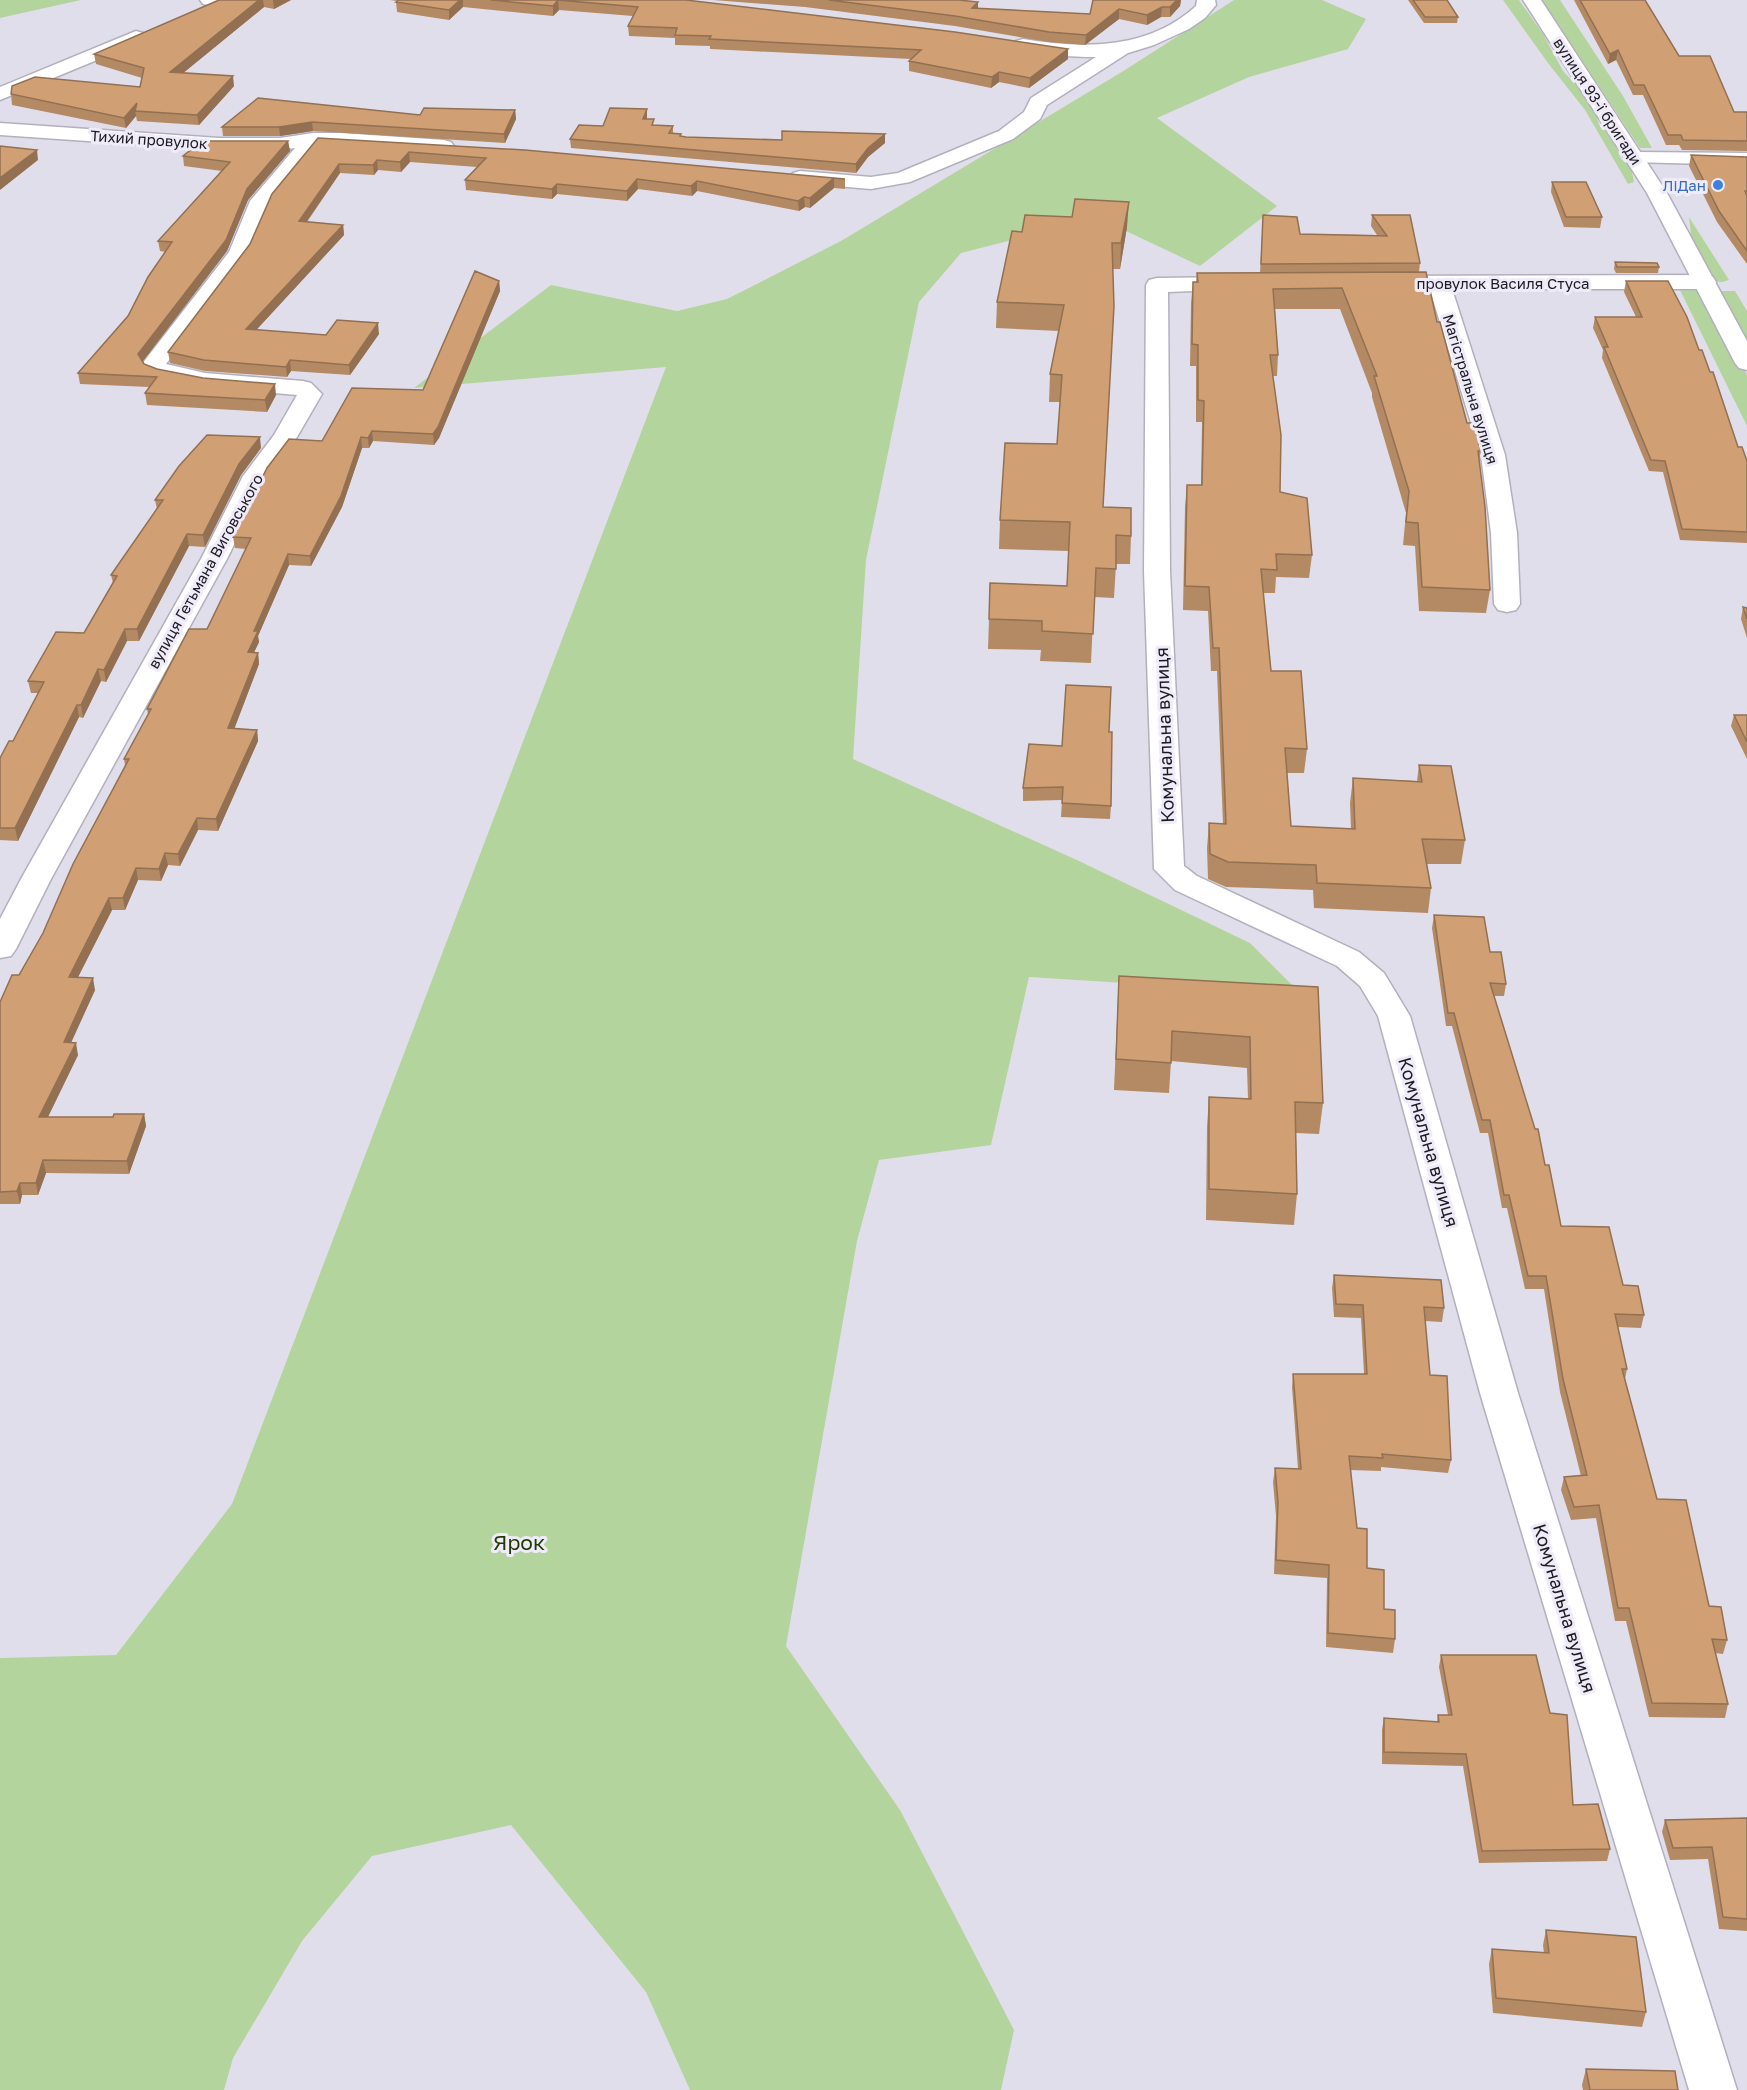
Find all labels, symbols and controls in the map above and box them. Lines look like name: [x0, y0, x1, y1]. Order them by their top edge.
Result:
street label: вулиця 93-ї бригади: [1550, 34, 1646, 168]
street label: Тихий провулок: [90, 126, 209, 152]
place label: ЛіДан: [1663, 176, 1706, 194]
marker: ЛіДан: [1711, 178, 1725, 192]
street label: провулок Василя Стуса: [1416, 274, 1590, 292]
street label: Магістральна вулиця: [1440, 312, 1502, 466]
street label: вулиця Гетьмана Виговського: [144, 471, 266, 671]
street label: Комунальна вулиця: [1150, 647, 1178, 823]
street label: Комунальна вулиця: [1394, 1055, 1464, 1229]
street label: Комунальна вулиця: [1529, 1521, 1601, 1695]
park label: Ярок: [493, 1529, 545, 1555]

